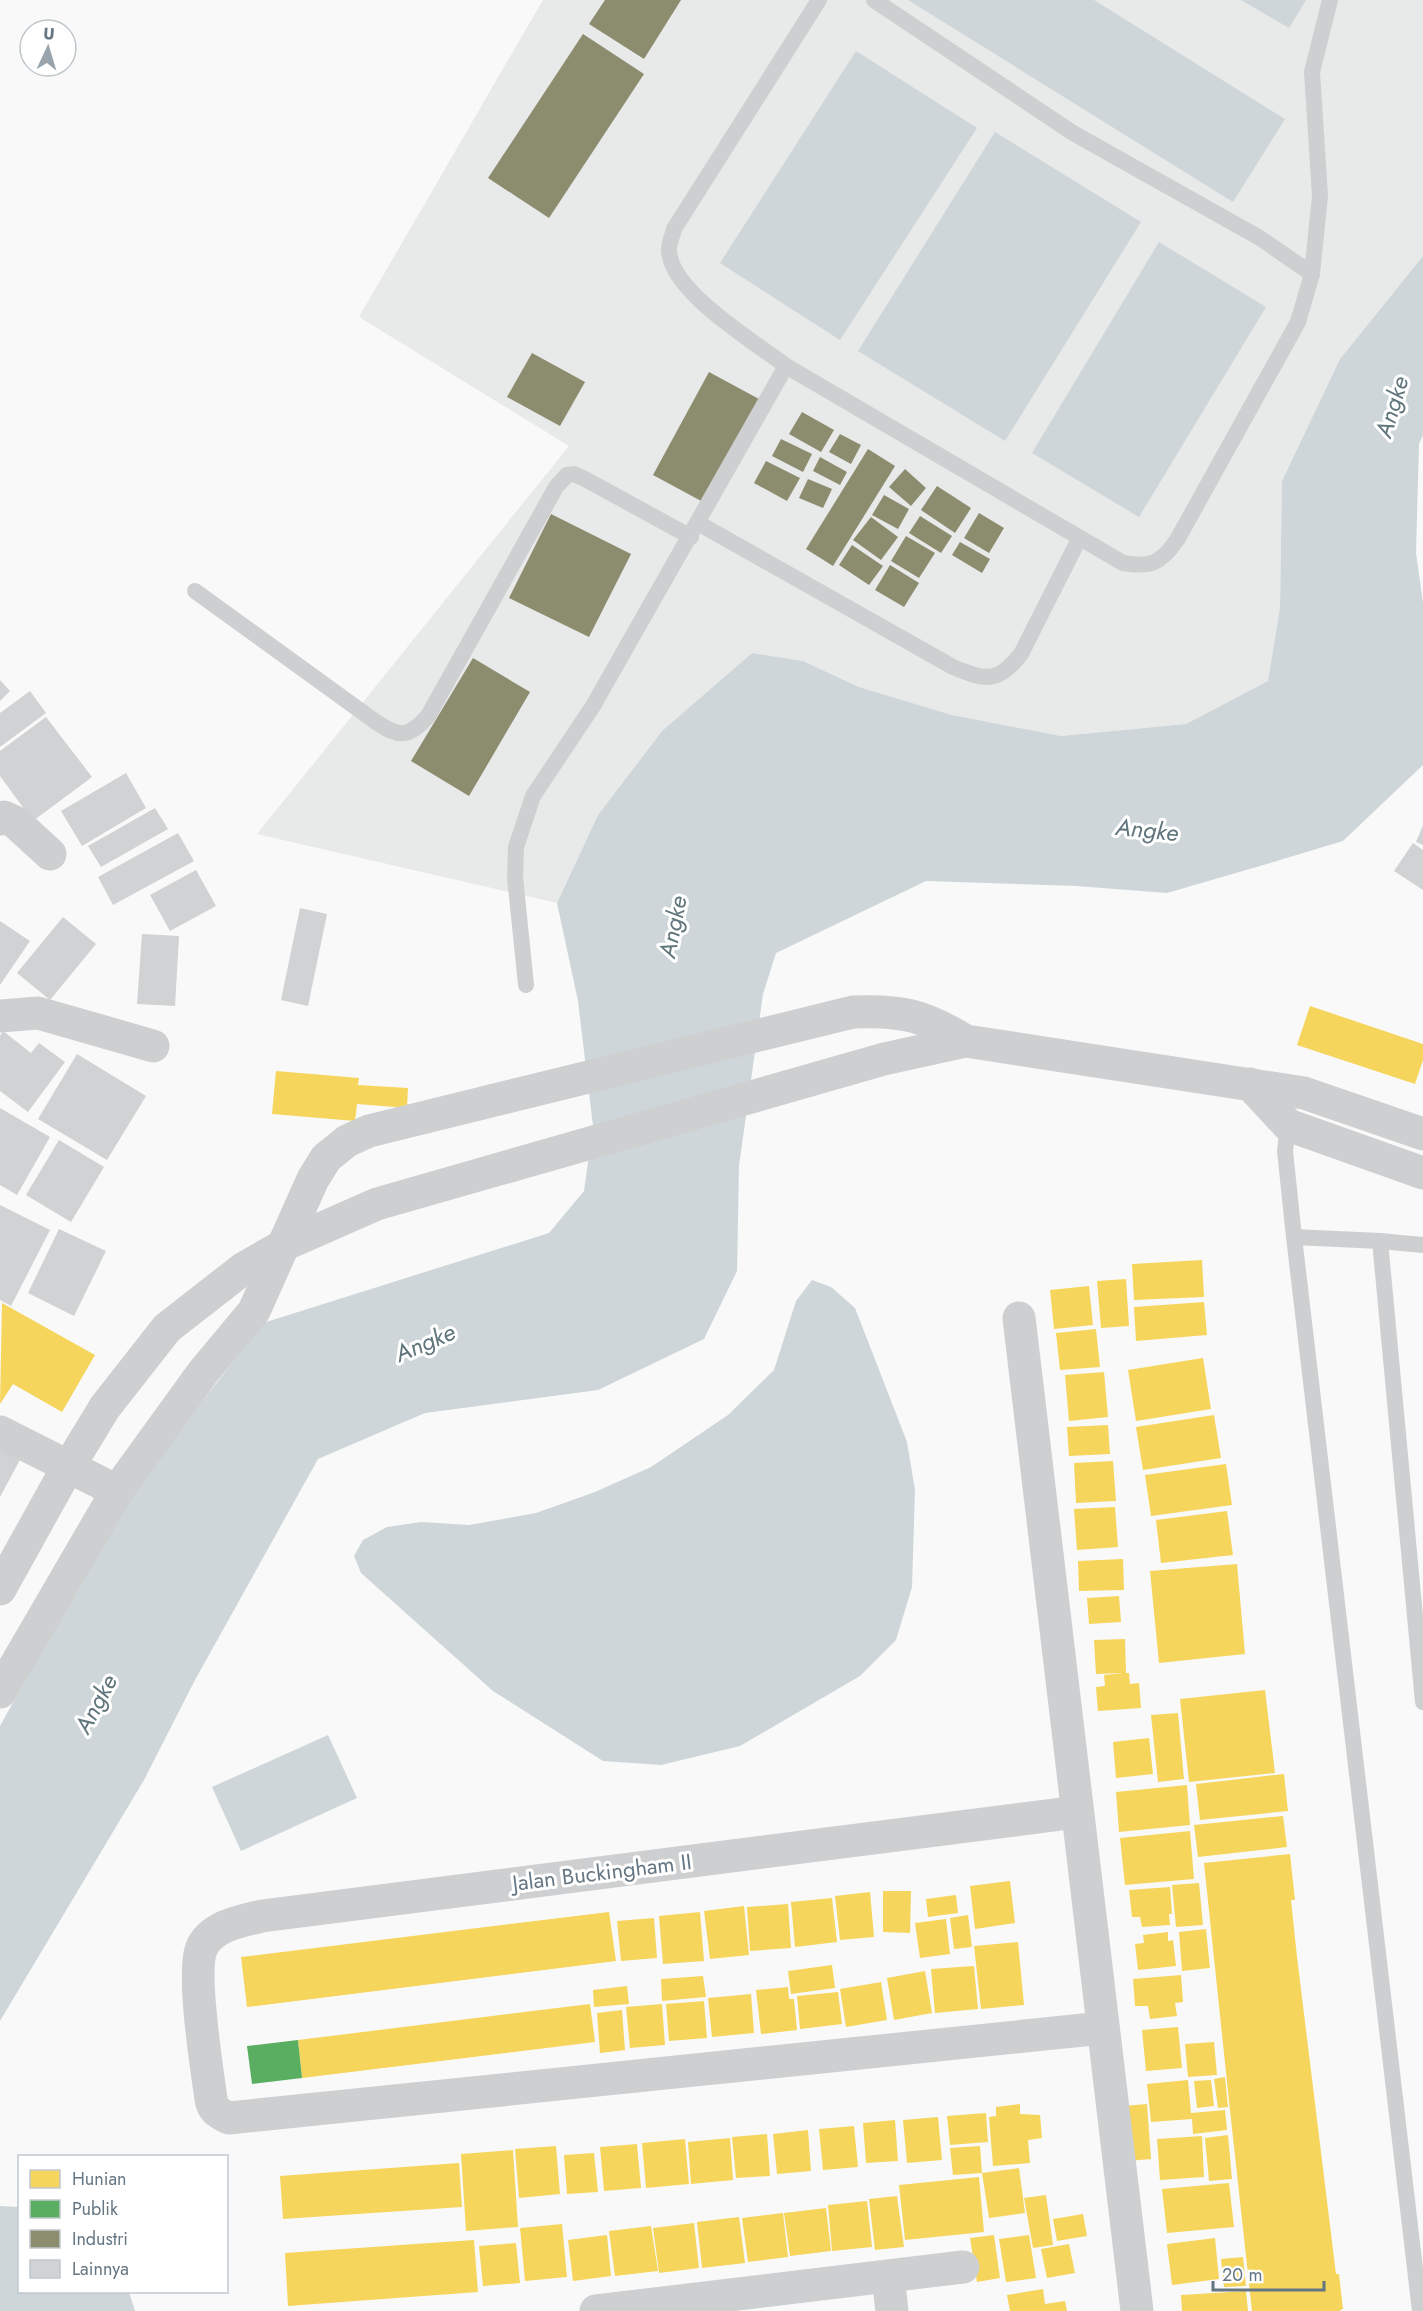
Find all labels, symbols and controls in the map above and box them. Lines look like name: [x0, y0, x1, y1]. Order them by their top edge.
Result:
north arrow: [18, 18, 78, 78]
text: U: [43, 22, 55, 45]
water label: Angke: [1365, 372, 1417, 443]
water label: Angke: [1113, 809, 1180, 850]
water label: Angke: [649, 893, 696, 962]
water label: Angke: [388, 1314, 461, 1371]
water label: Angke: [65, 1668, 126, 1741]
street label: Jalan Buckingham II: [508, 1845, 693, 1899]
legend: [18, 2155, 228, 2293]
text: Hunian: [72, 2166, 127, 2192]
text: Publik: [72, 2196, 118, 2222]
text: Industri: [72, 2226, 128, 2252]
scale bar: [1213, 2254, 1324, 2292]
text: Lainnya: [72, 2256, 129, 2282]
text: 20 m: [1222, 2262, 1262, 2288]

